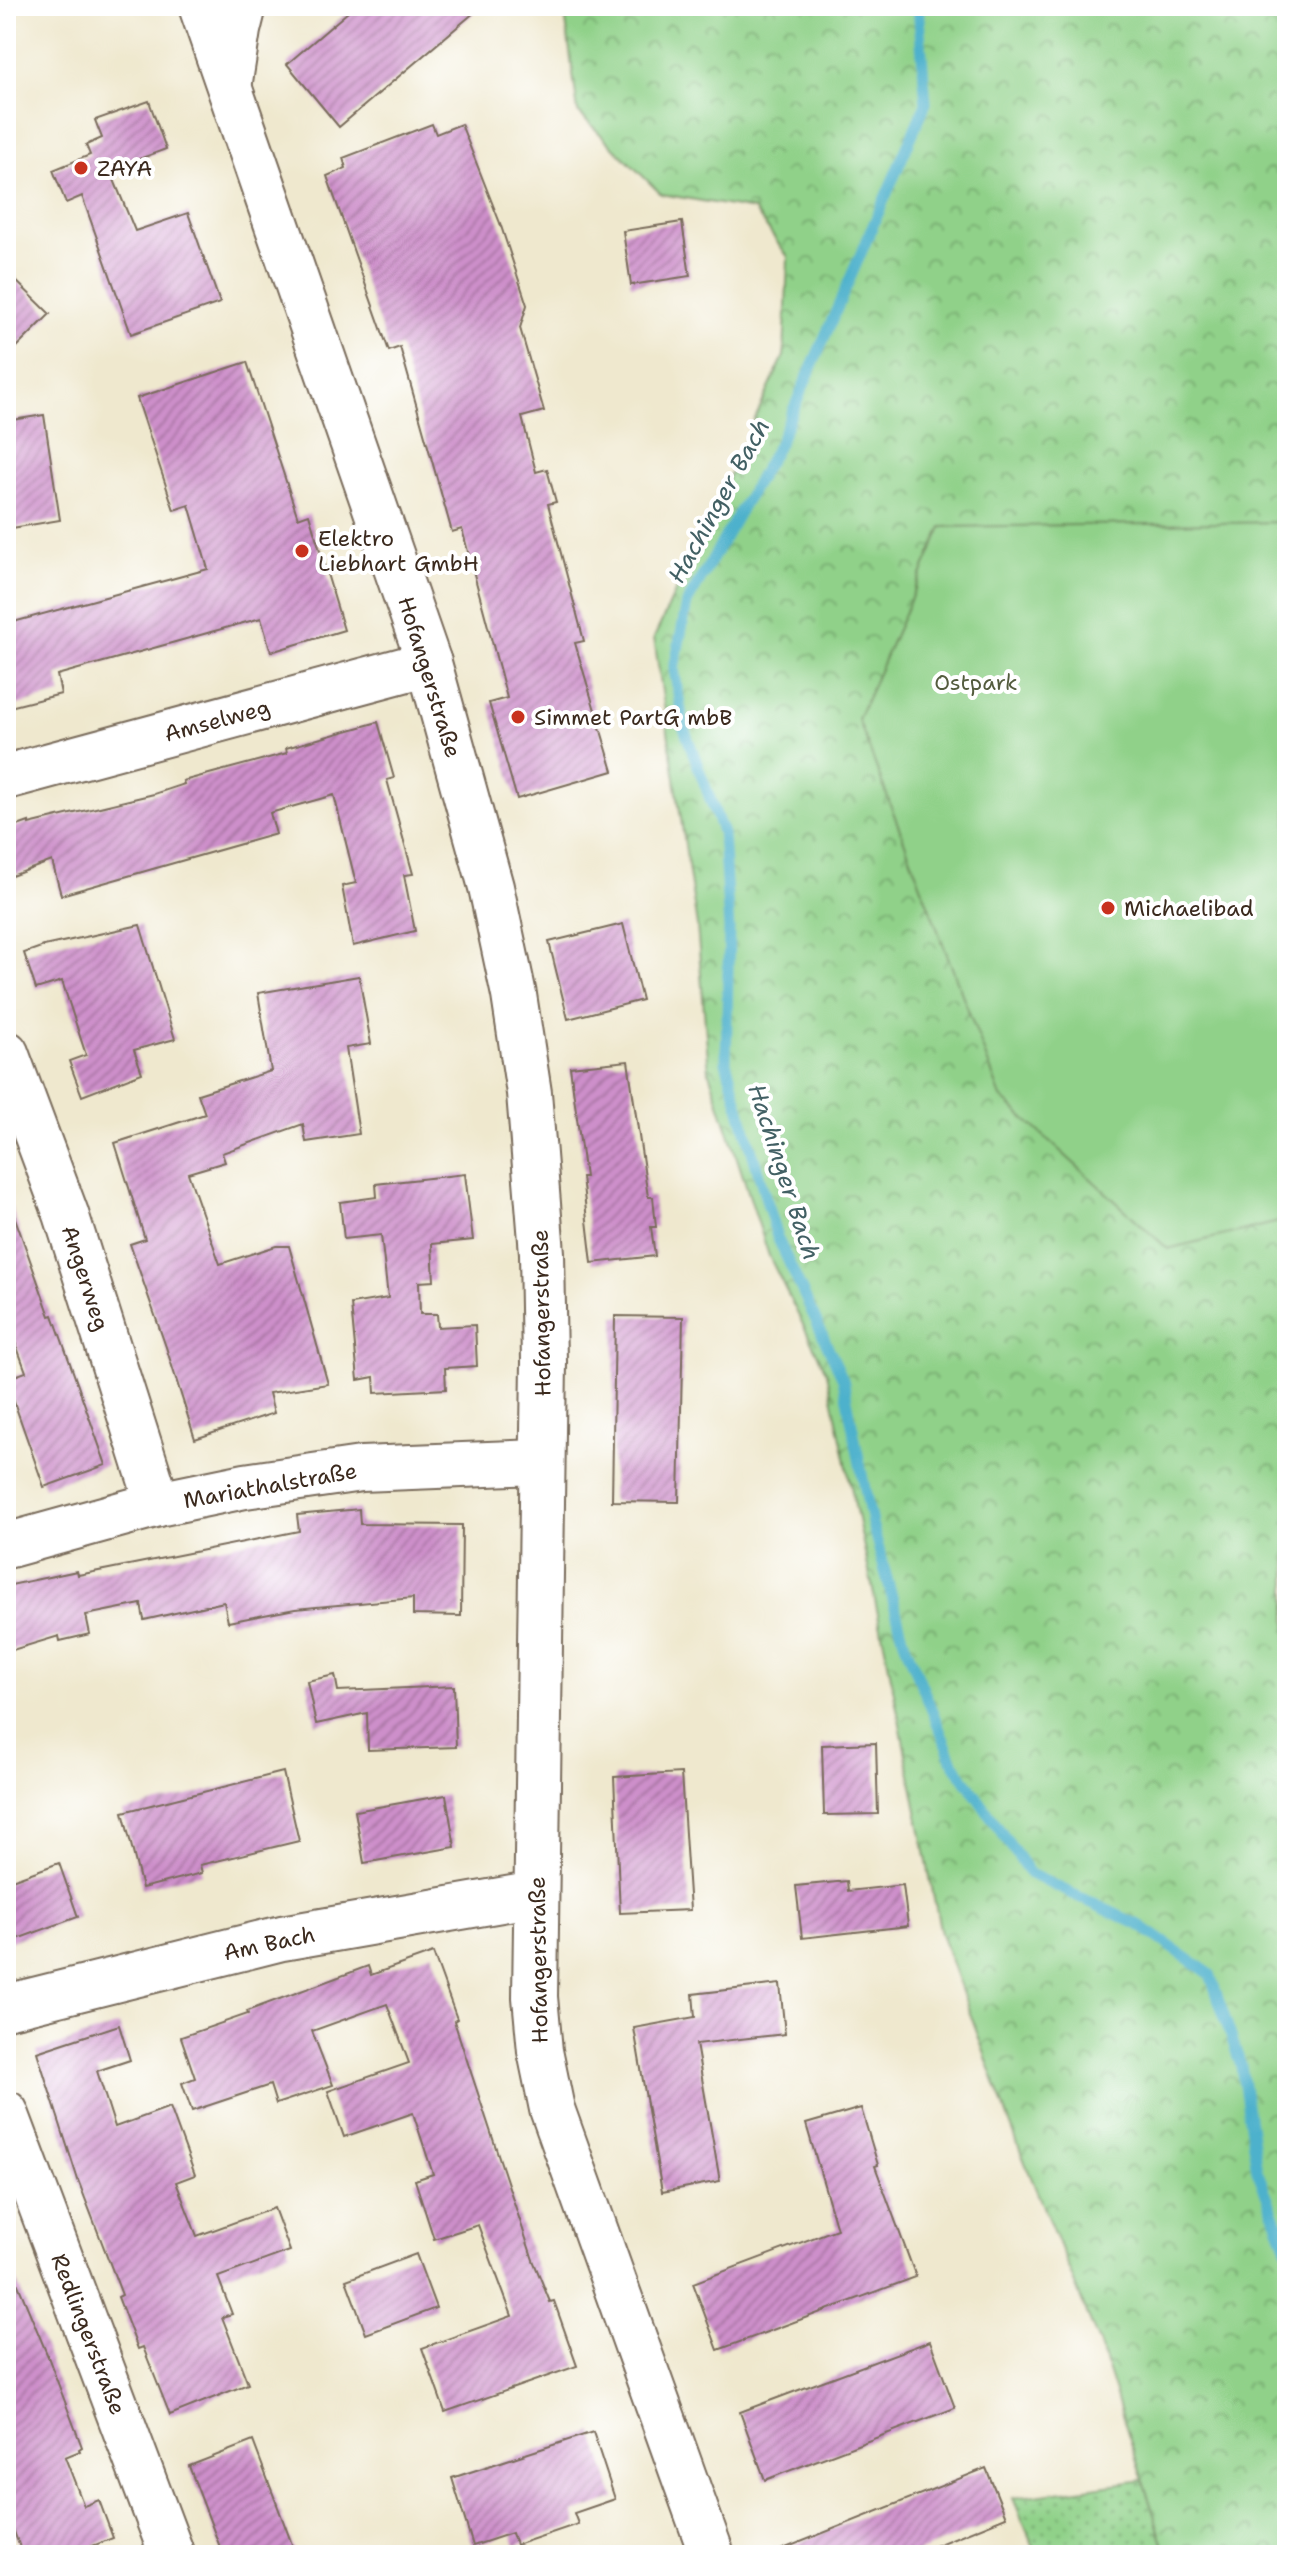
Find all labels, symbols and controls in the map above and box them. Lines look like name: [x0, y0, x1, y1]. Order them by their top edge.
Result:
place label: ZAYA: [97, 154, 152, 183]
marker: ZAYA: [72, 159, 90, 177]
water label: Hachinger Bach: [661, 413, 777, 589]
place label: Elektro Liebhart GmbH: [318, 524, 479, 578]
marker: Elektro Liebhart GmbH: [293, 542, 311, 560]
street label: Hofangerstraße: [391, 593, 468, 761]
park label: Ostpark: [934, 668, 1018, 697]
street label: Amselweg: [161, 692, 273, 748]
place label: Simmet PartG mbB: [534, 703, 732, 732]
marker: Simmet PartG mbB: [509, 708, 527, 726]
place label: Michaelibad: [1124, 894, 1254, 923]
marker: Michaelibad: [1099, 899, 1117, 917]
water label: Hachinger Bach: [740, 1080, 828, 1264]
street label: Angerweg: [55, 1222, 116, 1335]
street label: Hofangerstraße: [526, 1229, 557, 1397]
street label: Mariathalstraße: [181, 1456, 359, 1515]
street label: Hofangerstraße: [523, 1876, 554, 2044]
street label: Am Bach: [221, 1920, 318, 1967]
street label: Redlingerstraße: [44, 2249, 133, 2419]

